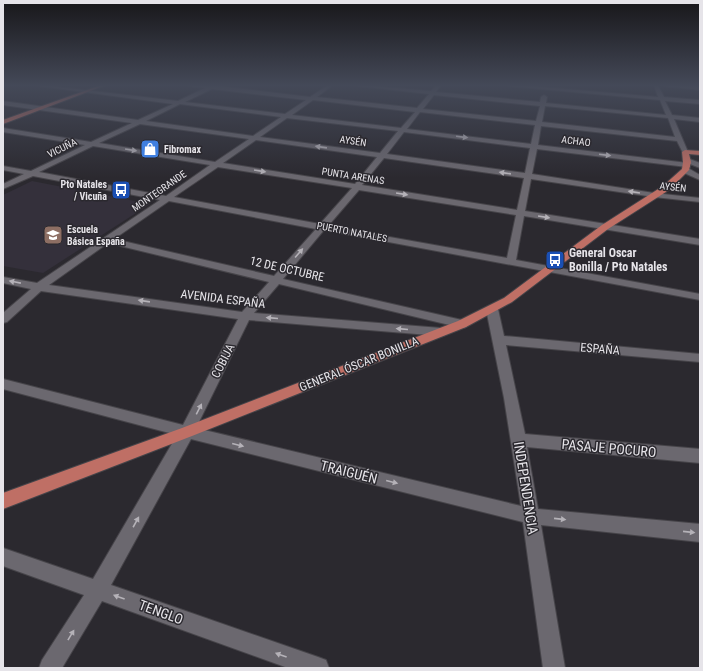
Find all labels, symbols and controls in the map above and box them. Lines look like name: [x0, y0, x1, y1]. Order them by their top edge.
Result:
street label: AYSÉN: [339, 133, 367, 148]
one-way arrow: [456, 134, 468, 141]
street label: ACHAO: [561, 134, 591, 148]
street label: VICUÑA: [45, 135, 79, 160]
shop icon: Fibromax: [139, 138, 161, 160]
place label: Fibromax: [164, 144, 201, 155]
one-way arrow: [315, 144, 327, 150]
one-way arrow: [125, 147, 137, 153]
one-way arrow: [599, 152, 611, 158]
street label: PUNTA ARENAS: [321, 166, 385, 186]
street label: MONTEGRANDE: [130, 168, 188, 214]
one-way arrow: [254, 168, 266, 174]
one-way arrow: [499, 170, 511, 176]
place label: Pto Natales / Vicuña: [61, 179, 107, 202]
bus stop icon: Pto Natales / Vicuña: [110, 179, 132, 201]
street label: AYSÉN: [659, 179, 687, 194]
one-way arrow: [627, 189, 640, 195]
one-way arrow: [396, 191, 408, 197]
one-way arrow: [538, 214, 550, 220]
street label: PUERTO NATALES: [316, 220, 388, 244]
school or university icon: Escuela Básica España: [42, 224, 64, 246]
place label: Escuela Básica España: [67, 224, 125, 247]
place label: General Oscar Bonilla / Pto Natales: [569, 246, 668, 274]
one-way arrow: [294, 248, 303, 259]
bus stop icon: General Oscar Bonilla / Pto Natales: [544, 249, 566, 271]
street label: 12 DE OCTUBRE: [248, 254, 326, 284]
one-way arrow: [9, 279, 21, 285]
street label: AVENIDA ESPAÑA: [180, 285, 267, 311]
one-way arrow: [137, 298, 150, 304]
one-way arrow: [266, 315, 278, 321]
one-way arrow: [396, 325, 408, 332]
street label: GENERAL ÓSCAR BONILLA: [297, 333, 421, 394]
street label: ESPAÑA: [580, 338, 620, 358]
street label: COBIJA: [209, 342, 237, 380]
one-way arrow: [196, 403, 202, 414]
street label: PASAJE POCURO: [561, 436, 657, 460]
street label: INDEPENDENCIA: [511, 440, 541, 536]
one-way arrow: [232, 442, 245, 448]
street label: TRAIGUÉN: [319, 456, 379, 487]
one-way arrow: [386, 479, 398, 485]
one-way arrow: [554, 515, 566, 522]
one-way arrow: [133, 517, 140, 528]
one-way arrow: [683, 529, 695, 535]
one-way arrow: [113, 594, 125, 600]
street label: TENGLO: [137, 597, 185, 627]
one-way arrow: [67, 629, 74, 641]
one-way arrow: [275, 652, 287, 658]

